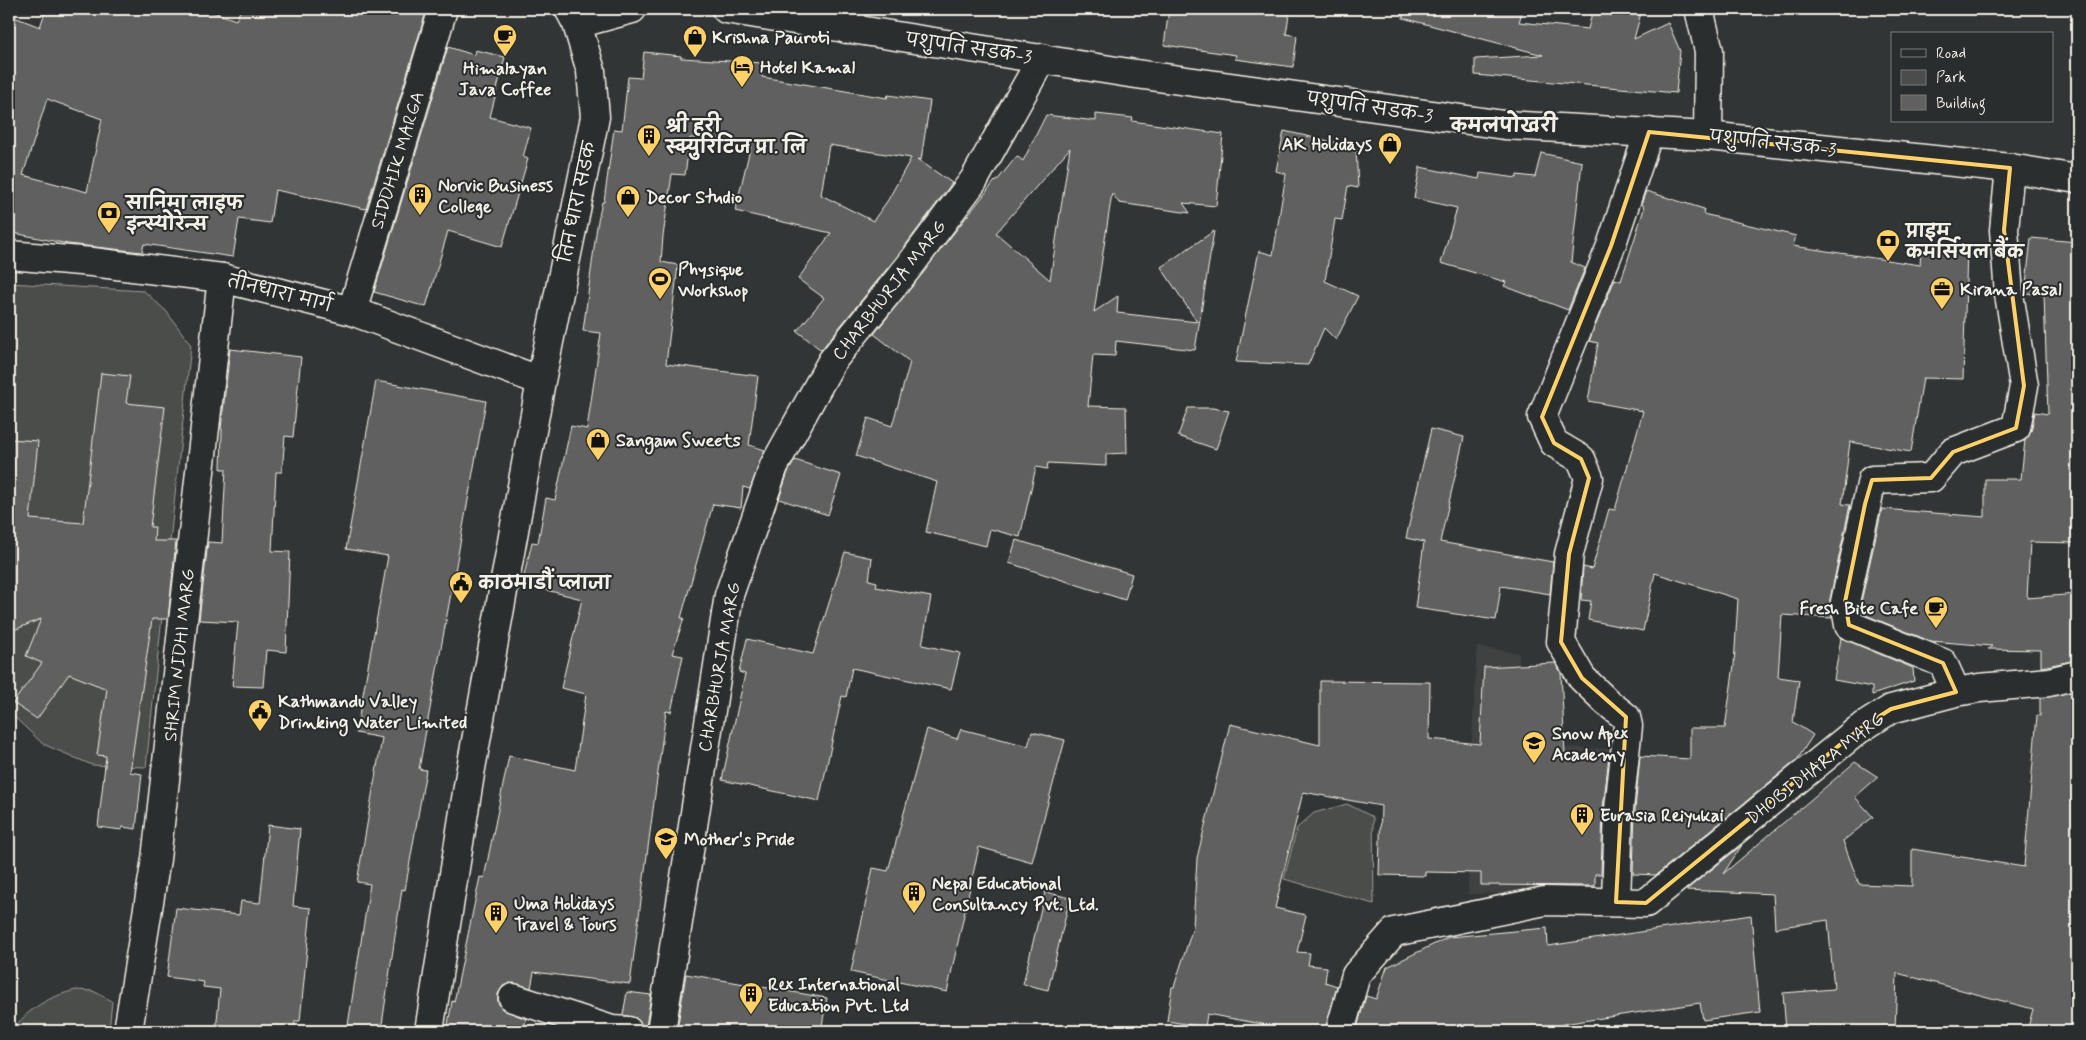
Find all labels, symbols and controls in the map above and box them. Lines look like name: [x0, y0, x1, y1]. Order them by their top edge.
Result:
cafe icon: Himalayan Java Coffee: [492, 23, 518, 57]
shop icon: Krishna Pauroti: [682, 24, 708, 58]
street label: पशुपति सडक-3: [903, 25, 1034, 70]
place label: Krishna Pauroti: [712, 26, 830, 50]
legend: [1891, 32, 2054, 122]
text: Road: [1936, 44, 1966, 64]
hotel icon: Hotel Kamal: [729, 54, 755, 88]
place label: Hotel Kamal: [760, 56, 855, 80]
place label: Himalayan Java Coffee: [459, 57, 551, 102]
text: Park: [1936, 68, 1966, 88]
street label: पशुपति सडक-3: [1304, 84, 1435, 129]
street label: SIDDHIK MARGA: [366, 88, 430, 232]
text: Building: [1936, 94, 1986, 115]
district label: कमलपोखरी: [1449, 110, 1560, 139]
place label: श्री हरी स्क्युरिटिज प्रा. लि: [664, 111, 808, 160]
street label: पशुपति सडक-3: [1707, 122, 1838, 163]
building icon: श्री हरी स्क्युरिटिज प्रा. लि: [636, 123, 662, 157]
shop icon: AK Holidays: [1377, 131, 1403, 165]
place label: AK Holidays: [1282, 133, 1372, 157]
street label: तिन धारा सडक: [550, 137, 603, 266]
place label: Norvic Business College: [438, 174, 553, 219]
building icon: Norvic Business College: [407, 182, 433, 216]
shop icon: Decor Studio: [615, 184, 641, 218]
place label: Decor Studio: [646, 186, 742, 210]
place label: सानिमा लाइफ इन्स्योरेन्स: [124, 188, 245, 237]
bank icon: सानिमा लाइफ इन्स्योरेन्स: [96, 200, 122, 234]
street label: CHARBHURJA MARG: [827, 215, 952, 366]
place label: प्राइम कमर्सियल बैंक: [1904, 220, 2025, 265]
bank icon: प्राइम कमर्सियल बैंक: [1875, 228, 1901, 262]
place label: Physique Workshop: [677, 258, 748, 303]
street label: तीनधारा मार्ग: [225, 266, 337, 319]
sports icon: Physique Workshop: [647, 266, 673, 300]
office icon: Kirana Pasal: [1929, 276, 1955, 310]
place label: Kirana Pasal: [1960, 278, 2062, 302]
shop icon: Sangam Sweets: [585, 427, 611, 461]
place label: Sangam Sweets: [616, 429, 741, 455]
place label: काठमाडौं प्लाजा: [478, 566, 612, 596]
street label: SHRIM NIDHI MARG: [159, 567, 201, 743]
public building icon: काठमाडौं प्लाजा: [448, 570, 474, 604]
street label: CHARBHURJA MARG: [693, 580, 747, 754]
cafe icon: Fresh Bite Cafe: [1923, 595, 1949, 629]
place label: Fresh Bite Cafe: [1800, 597, 1918, 621]
place label: Kathmandu Valley Drinking Water Limited: [278, 690, 467, 737]
public building icon: Kathmandu Valley Drinking Water Limited: [247, 698, 273, 732]
street label: DHOBIDHARA MARG: [1741, 707, 1890, 830]
place label: Snow Apex Academy: [1552, 722, 1629, 767]
school or university icon: Snow Apex Academy: [1521, 730, 1547, 764]
building icon: Eurasia Reiyukai: [1569, 802, 1595, 836]
place label: Eurasia Reiyukai: [1600, 804, 1724, 828]
school or university icon: Mother's Pride: [653, 826, 679, 860]
place label: Mother's Pride: [684, 828, 795, 852]
place label: Nepal Educational Consultancy Pvt. Ltd.: [932, 872, 1099, 917]
building icon: Nepal Educational Consultancy Pvt. Ltd.: [901, 880, 927, 914]
place label: Uma Holidays Travel & Tours: [514, 892, 617, 937]
building icon: Uma Holidays Travel & Tours: [483, 900, 509, 934]
place label: Rex International Education Pvt. Ltd: [768, 973, 909, 1018]
building icon: Rex International Education Pvt. Ltd: [738, 981, 764, 1015]

